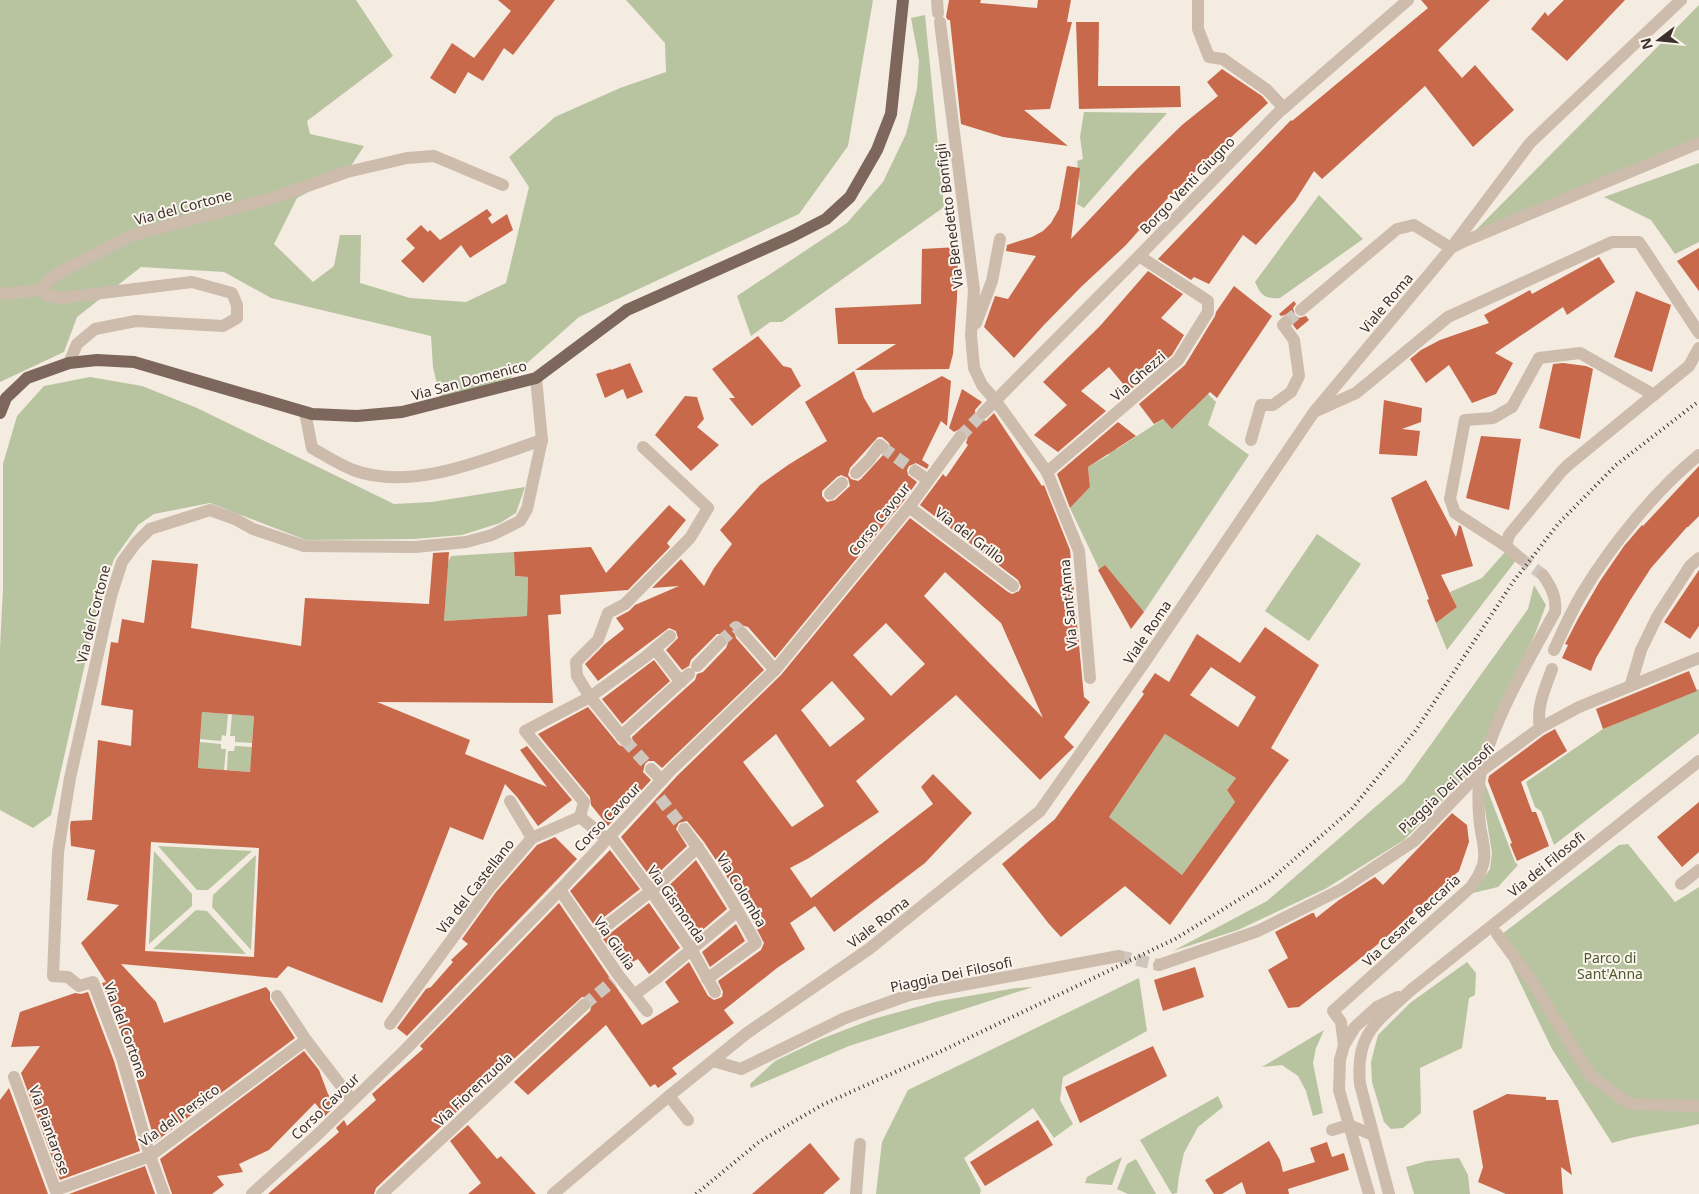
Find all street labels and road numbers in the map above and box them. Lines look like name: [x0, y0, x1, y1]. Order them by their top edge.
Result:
street label: Borgo Venti Giugno: [1135, 132, 1239, 238]
street label: Via Benedetto Bonfigli: [931, 142, 967, 290]
street label: Via del Cortone: [132, 185, 234, 229]
street label: Viale Roma: [1355, 269, 1417, 337]
street label: Via Ghezzi: [1107, 347, 1169, 405]
street label: Via San Domenico: [409, 355, 529, 405]
street label: Corso Cavour: [844, 478, 914, 559]
street label: Via del Grillo: [931, 503, 1009, 567]
street label: Via Sant'Anna: [1055, 559, 1081, 649]
street label: Via del Cortone: [72, 563, 114, 665]
street label: Viale Roma: [1119, 596, 1175, 668]
street label: Piaggia Dei Filosofi: [1394, 739, 1498, 837]
street label: Corso Cavour: [569, 778, 645, 855]
street label: Via dei Filosofi: [1504, 827, 1588, 901]
street label: Via del Castellano: [432, 835, 518, 937]
street label: Via Colomba: [713, 850, 771, 930]
street label: Via Gismonda: [643, 861, 711, 947]
street label: Via Cesare Beccaria: [1358, 870, 1464, 970]
street label: Viale Roma: [843, 892, 913, 952]
street label: Via Giulia: [590, 913, 640, 973]
street label: Piaggia Dei Filosofi: [888, 952, 1014, 996]
street label: Via del Cortone: [100, 980, 152, 1081]
street label: Via Fiorenzuola: [430, 1048, 516, 1130]
street label: Corso Cavour: [287, 1068, 364, 1144]
street label: Via del Persico: [135, 1079, 223, 1151]
street label: Via Piantarose: [25, 1083, 75, 1177]

